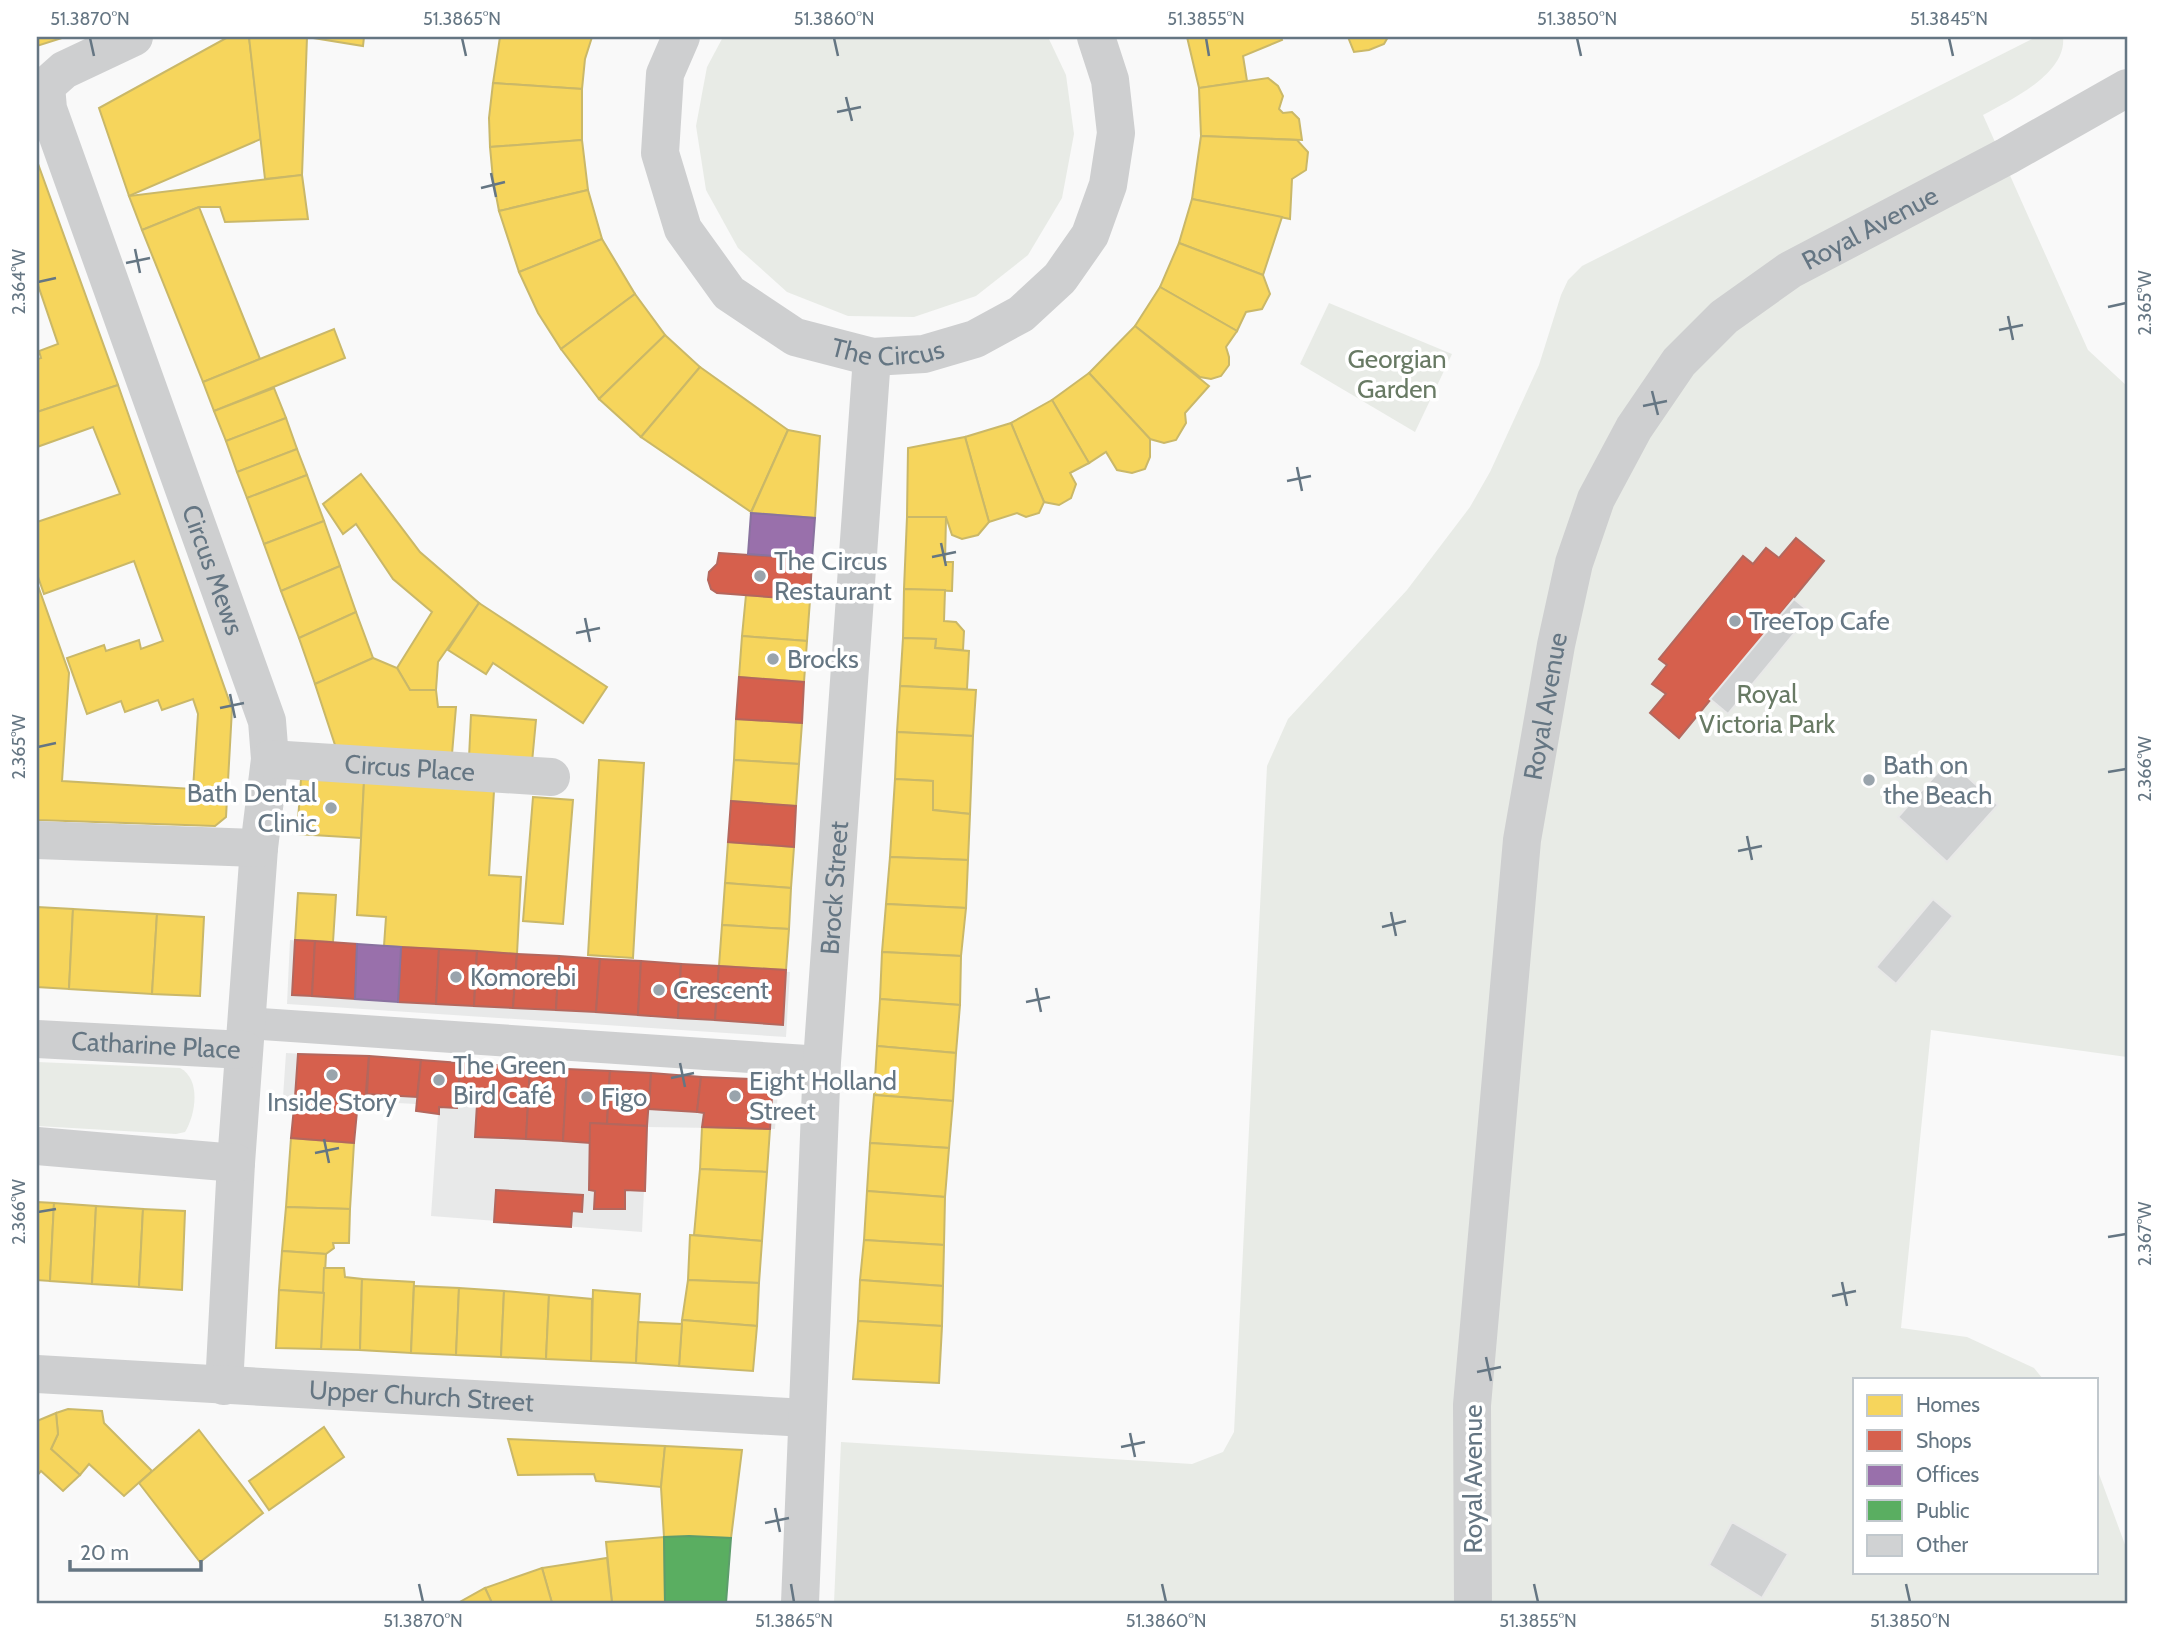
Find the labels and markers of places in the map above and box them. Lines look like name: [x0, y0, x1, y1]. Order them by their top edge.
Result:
place label: The Circus Restaurant: [774, 545, 892, 607]
marker: The Circus Restaurant: [752, 568, 768, 584]
place label: TreeTop Cafe: [1749, 605, 1890, 637]
marker: TreeTop Cafe: [1727, 613, 1743, 629]
place label: Brocks: [787, 643, 859, 675]
marker: Brocks: [765, 651, 781, 667]
place label: Bath on the Beach: [1883, 749, 1992, 811]
marker: Bath on the Beach: [1861, 772, 1877, 788]
place label: Bath Dental Clinic: [187, 777, 317, 839]
marker: Bath Dental Clinic: [323, 800, 339, 816]
place label: Komorebi: [470, 961, 576, 993]
marker: Komorebi: [448, 969, 464, 985]
place label: Crescent: [673, 974, 769, 1006]
marker: Crescent: [651, 982, 667, 998]
place label: The Green Bird Café: [453, 1049, 566, 1111]
place label: Eight Holland Street: [749, 1065, 897, 1127]
marker: Inside Story: [324, 1067, 340, 1083]
marker: The Green Bird Café: [431, 1072, 447, 1088]
place label: Figo: [601, 1081, 647, 1113]
place label: Inside Story: [267, 1086, 397, 1118]
marker: Eight Holland Street: [727, 1088, 743, 1104]
marker: Figo: [579, 1089, 595, 1105]

